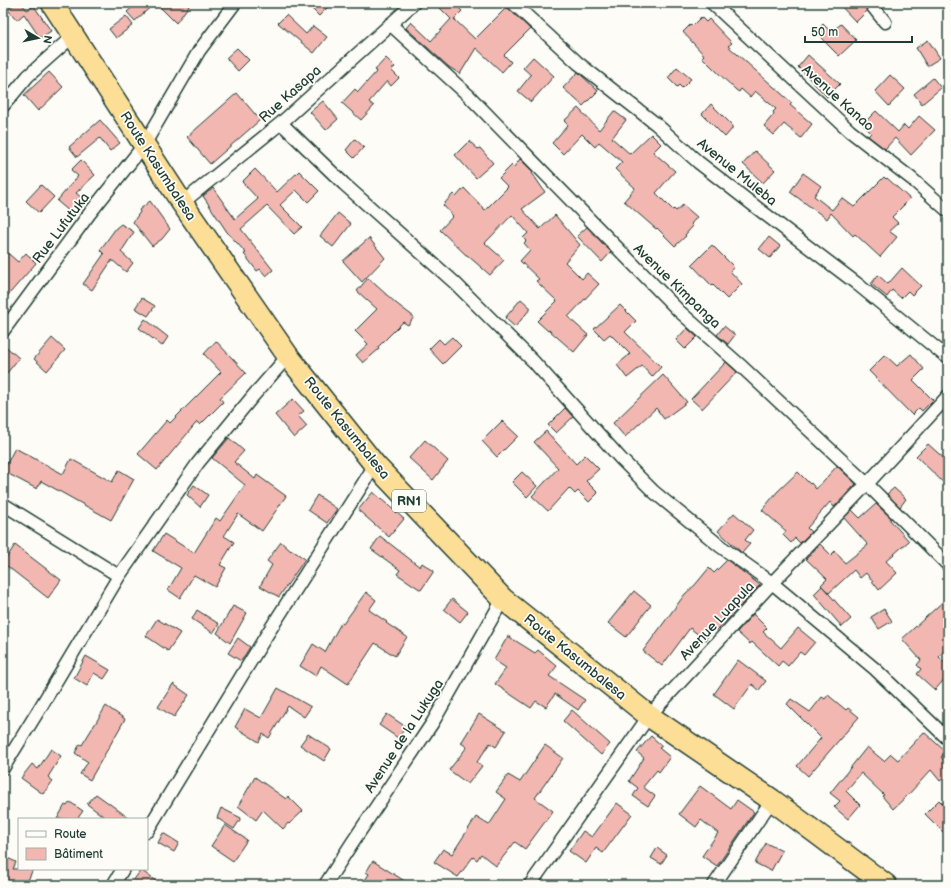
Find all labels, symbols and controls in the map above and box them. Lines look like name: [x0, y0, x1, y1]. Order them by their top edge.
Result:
north arrow: [18, 18, 58, 58]
scale bar: [805, 18, 912, 44]
text: 50 m: [811, 25, 838, 40]
text: N: [40, 34, 54, 45]
street label: Avenue Kanao: [798, 61, 878, 135]
street label: Rue Kasapa: [255, 62, 325, 126]
street label: Route Kasumbalesa: [116, 108, 200, 224]
street label: Avenue Muleba: [694, 135, 780, 209]
street label: Rue Lufutuka: [29, 189, 93, 267]
street label: Avenue Kimpanga: [630, 240, 724, 332]
street label: Route Kasumbalesa: [301, 373, 394, 483]
road number: RN1: [392, 490, 426, 512]
street label: Avenue Luapula: [676, 578, 758, 664]
street label: Route Kasumbalesa: [520, 611, 630, 704]
street label: Avenue de la Lukuga: [361, 676, 447, 796]
legend: [18, 818, 148, 870]
text: Route: [54, 827, 86, 842]
text: Bâtiment: [54, 847, 103, 862]

